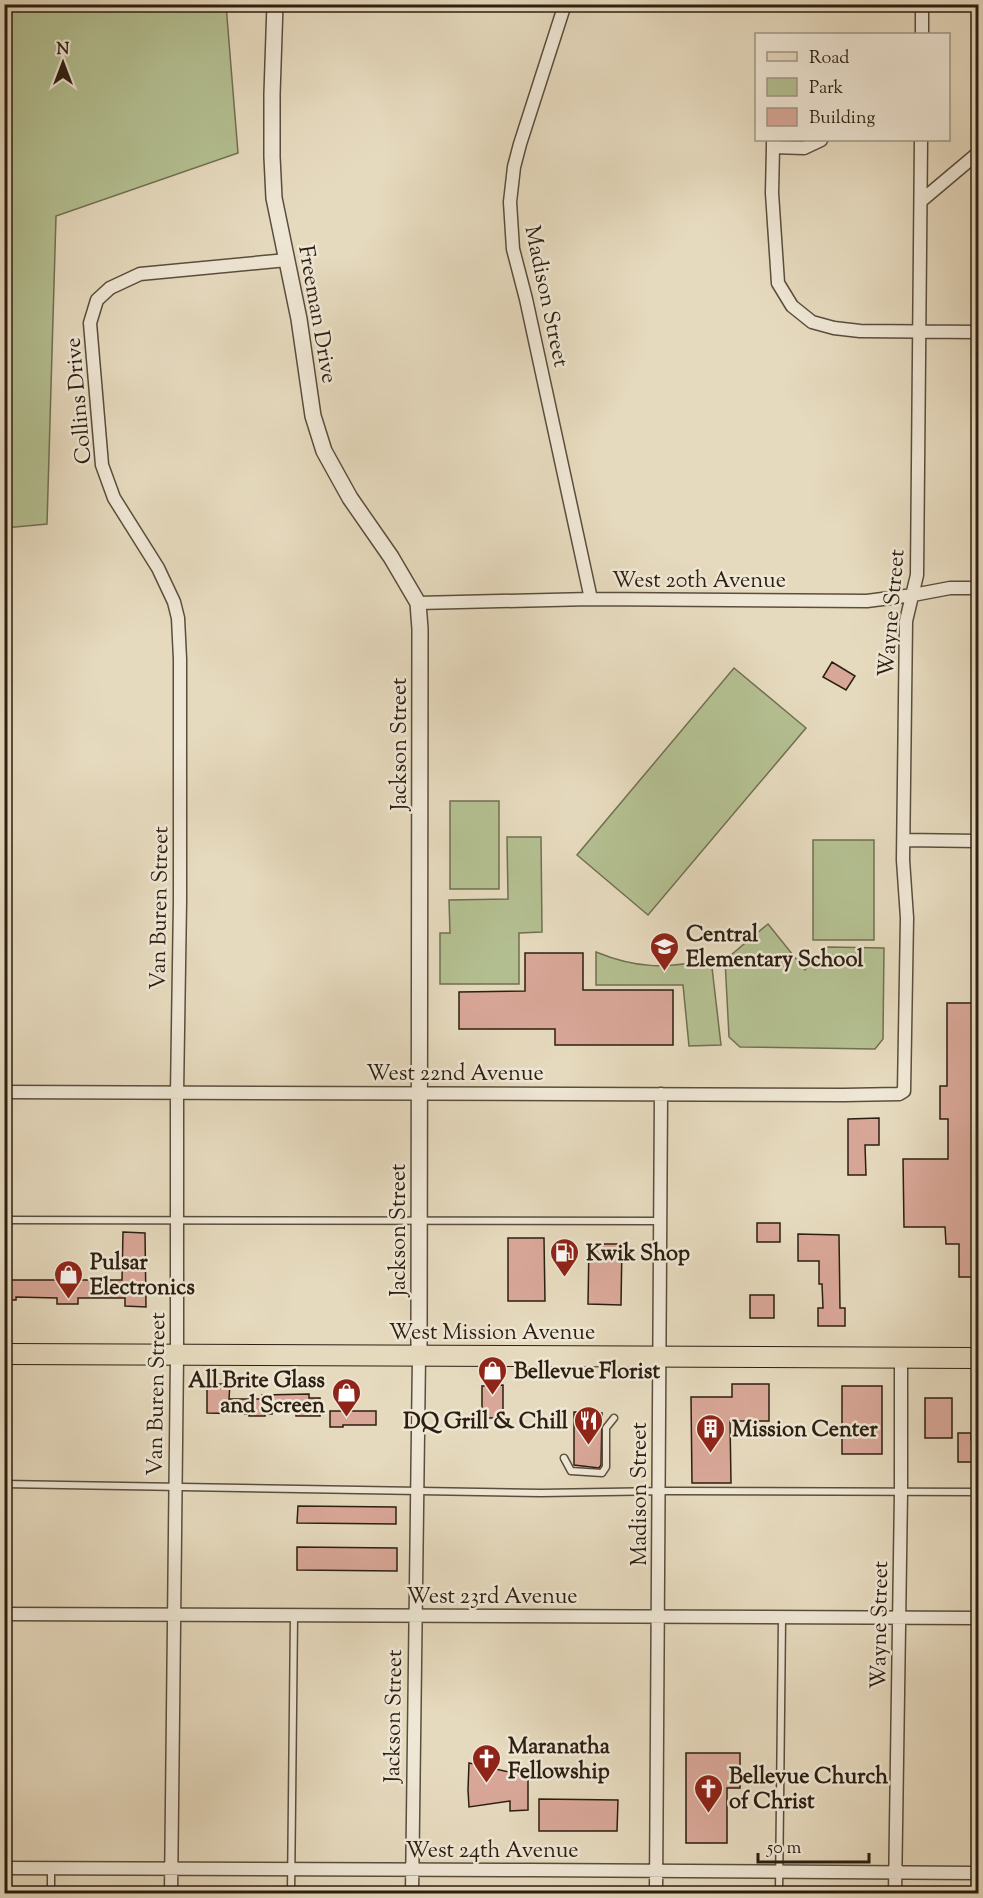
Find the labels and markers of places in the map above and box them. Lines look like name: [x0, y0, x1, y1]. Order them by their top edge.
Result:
place label: Central Elementary School: [686, 920, 864, 977]
school or university icon: Central Elementary School: [649, 930, 681, 972]
fuel station icon: Kwik Shop: [549, 1236, 581, 1278]
place label: Kwik Shop: [586, 1239, 690, 1271]
place label: Pulsar Electronics: [90, 1248, 195, 1305]
shop icon: Pulsar Electronics: [53, 1258, 85, 1300]
shop icon: Bellevue Florist: [477, 1354, 509, 1396]
place label: Bellevue Florist: [514, 1357, 660, 1389]
place label: All Brite Glass and Screen: [188, 1366, 325, 1423]
shop icon: All Brite Glass and Screen: [330, 1376, 362, 1418]
restaurant icon: DQ Grill & Chill: [573, 1404, 605, 1446]
place label: DQ Grill & Chill: [403, 1407, 569, 1439]
building icon: Mission Center: [695, 1412, 727, 1454]
place label: Mission Center: [732, 1415, 879, 1447]
place label: Maranatha Fellowship: [508, 1732, 611, 1789]
church icon: Maranatha Fellowship: [471, 1742, 503, 1784]
place label: Bellevue Church of Christ: [729, 1762, 888, 1819]
church icon: Bellevue Church of Christ: [692, 1772, 724, 1814]

